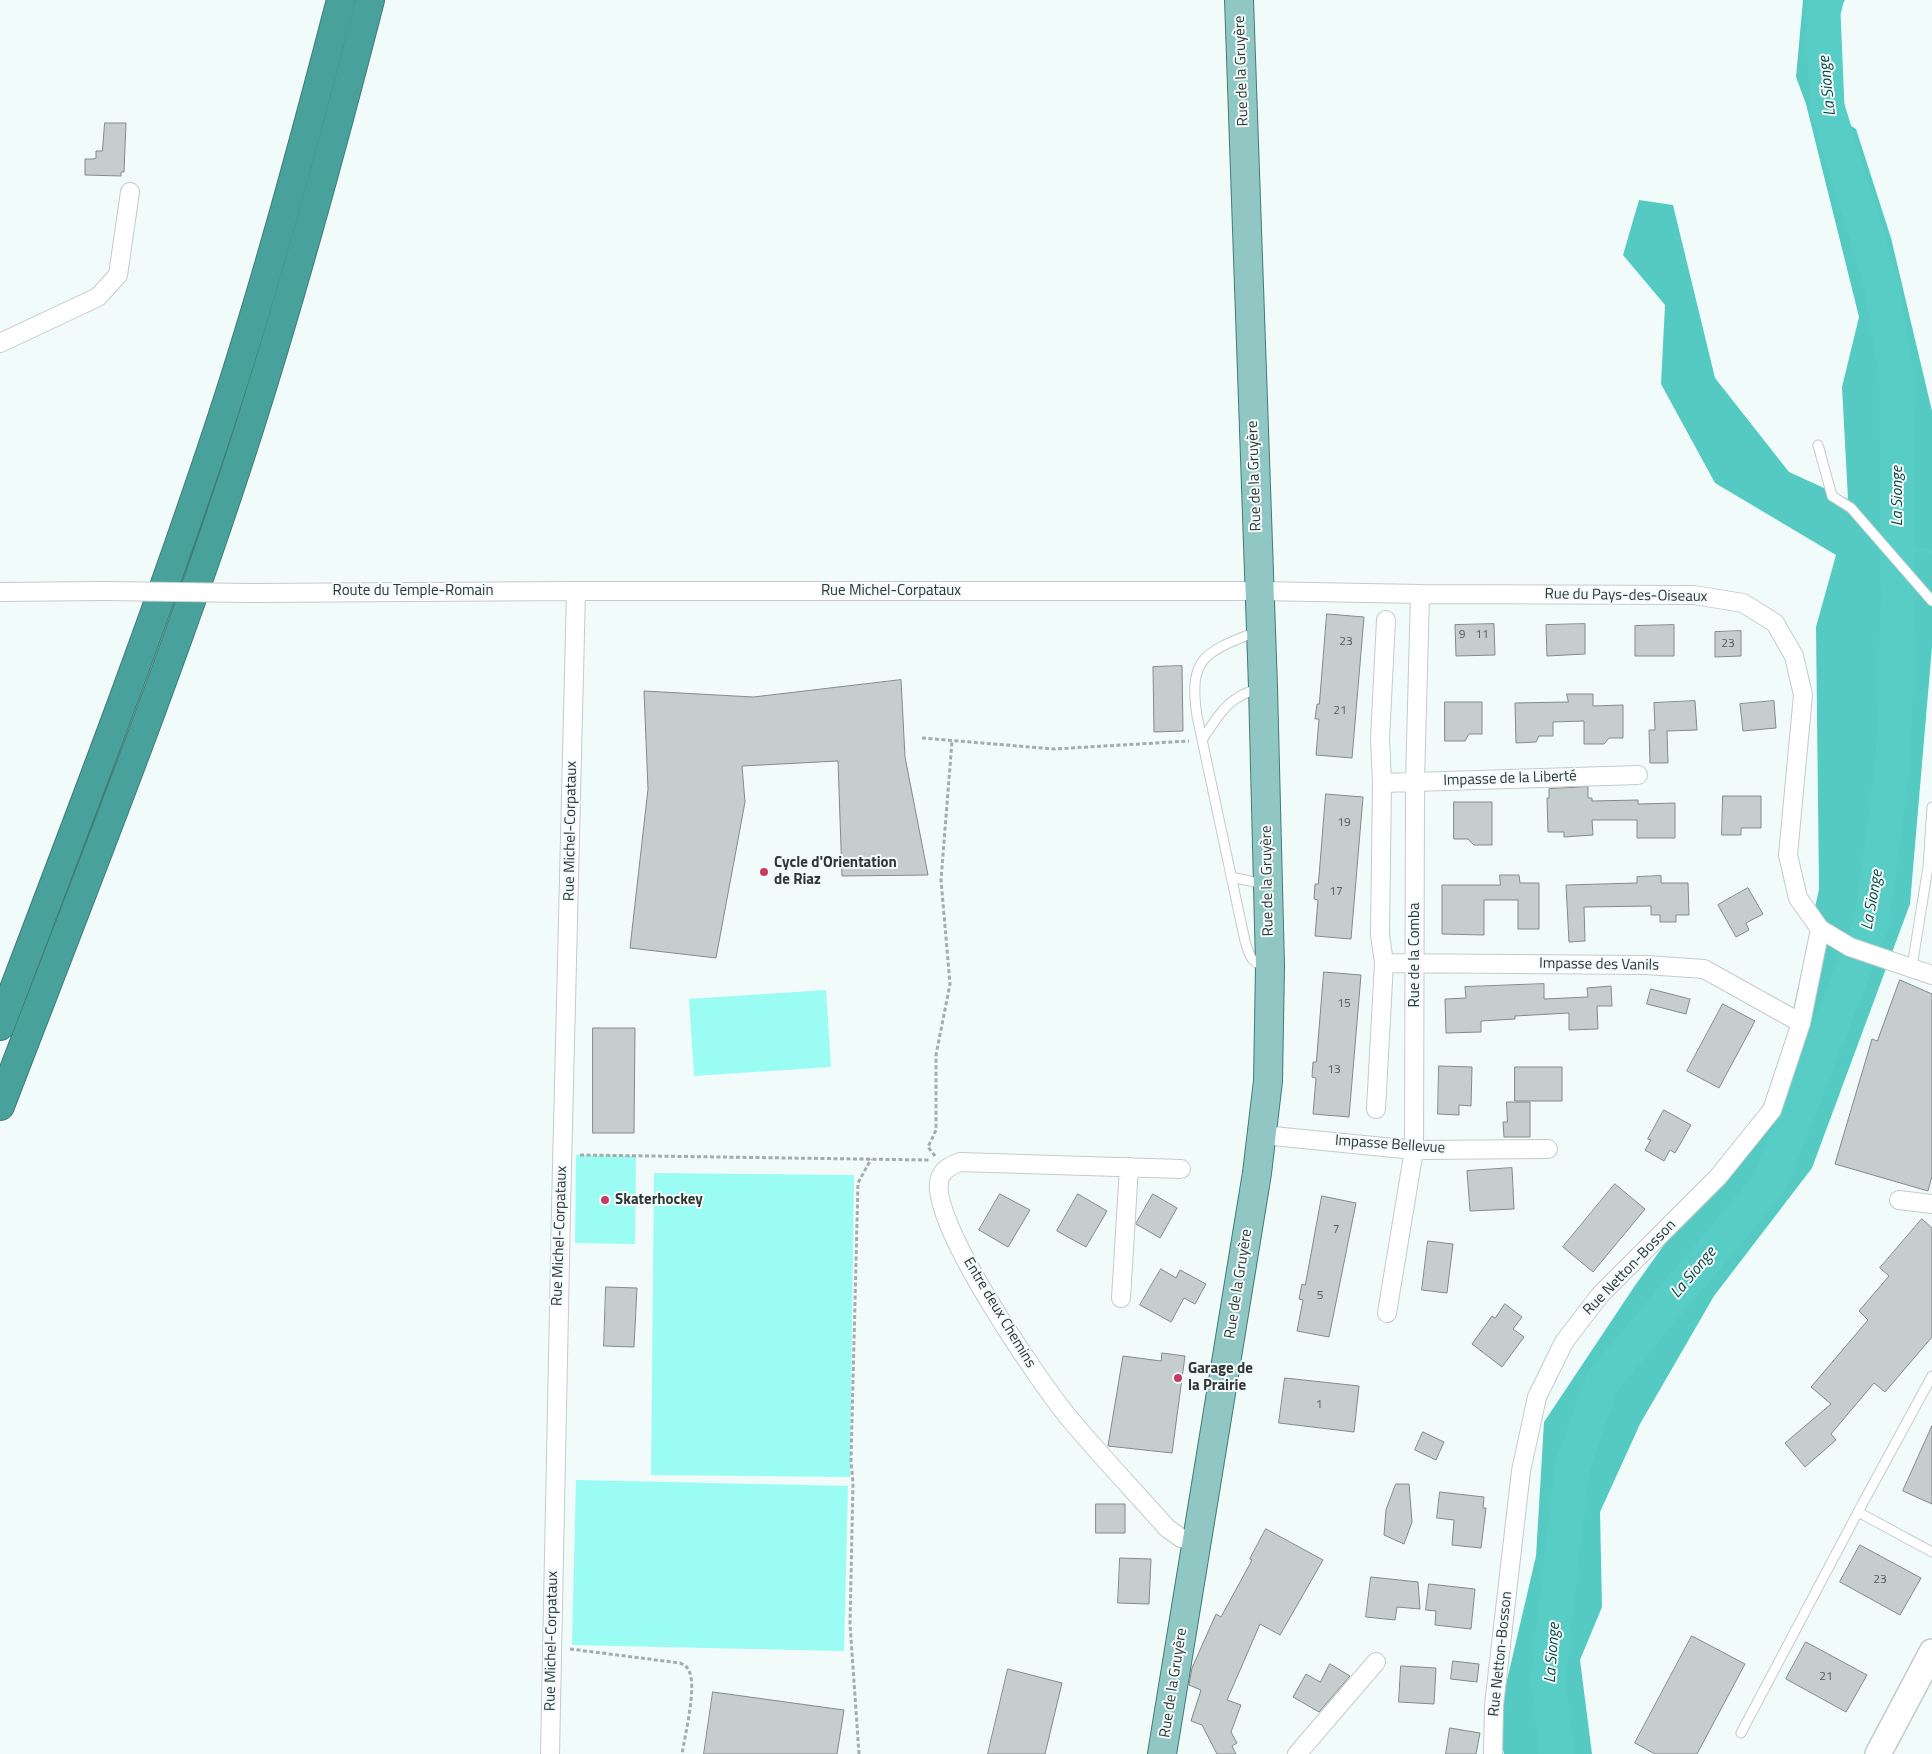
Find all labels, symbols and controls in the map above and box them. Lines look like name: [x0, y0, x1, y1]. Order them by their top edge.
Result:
street label: Rue de la Gruyère: [1231, 15, 1253, 127]
water label: La Sionge: [1815, 55, 1841, 117]
street label: Rue de la Gruyère: [1244, 420, 1266, 532]
water label: La Sionge: [1888, 466, 1908, 526]
street label: Route du Temple-Romain: [333, 582, 493, 600]
street label: Rue Michel-Corpataux: [821, 582, 961, 600]
street label: Rue du Pays-des-Oiseaux: [1544, 586, 1708, 606]
house number: 9: [1459, 628, 1465, 642]
house number: 11: [1475, 628, 1489, 642]
house number: 23: [1339, 635, 1353, 649]
house number: 23: [1721, 637, 1735, 651]
house number: 21: [1333, 704, 1347, 718]
street label: Rue Michel-Corpataux: [561, 761, 581, 901]
street label: Impasse de la Liberté: [1443, 768, 1577, 790]
house number: 19: [1337, 816, 1351, 830]
street label: Rue de la Gruyère: [1258, 825, 1278, 937]
place label: Cycle d'Orientation de Riaz: [774, 854, 897, 889]
marker: Cycle d'Orientation de Riaz: [758, 866, 770, 878]
water label: La Sionge: [1858, 869, 1888, 931]
house number: 17: [1329, 885, 1343, 899]
street label: Rue de la Comba: [1406, 903, 1424, 1007]
street label: Impasse des Vanils: [1539, 955, 1659, 975]
house number: 15: [1337, 997, 1351, 1011]
house number: 13: [1327, 1063, 1341, 1077]
street label: Impasse Bellevue: [1334, 1132, 1446, 1158]
street label: Rue Michel-Corpataux: [549, 1166, 571, 1306]
place label: Skaterhockey: [615, 1191, 703, 1209]
marker: Skaterhockey: [599, 1194, 611, 1206]
street label: Rue Netton-Bosson: [1580, 1217, 1680, 1319]
house number: 7: [1333, 1223, 1339, 1237]
street label: Rue de la Gruyère: [1221, 1228, 1257, 1340]
water label: La Sionge: [1667, 1244, 1721, 1302]
street label: Entre deux Chemins: [959, 1254, 1039, 1372]
house number: 5: [1317, 1289, 1323, 1303]
place label: Garage de la Prairie: [1188, 1360, 1253, 1395]
marker: Garage de la Prairie: [1172, 1372, 1184, 1384]
house number: 1: [1316, 1398, 1322, 1412]
street label: Rue Michel-Corpataux: [542, 1571, 562, 1711]
house number: 23: [1873, 1573, 1887, 1587]
street label: Rue Netton-Bosson: [1485, 1591, 1517, 1717]
water label: La Sionge: [1541, 1622, 1565, 1684]
street label: Rue de la Gruyère: [1156, 1627, 1192, 1739]
house number: 21: [1819, 1670, 1833, 1684]

